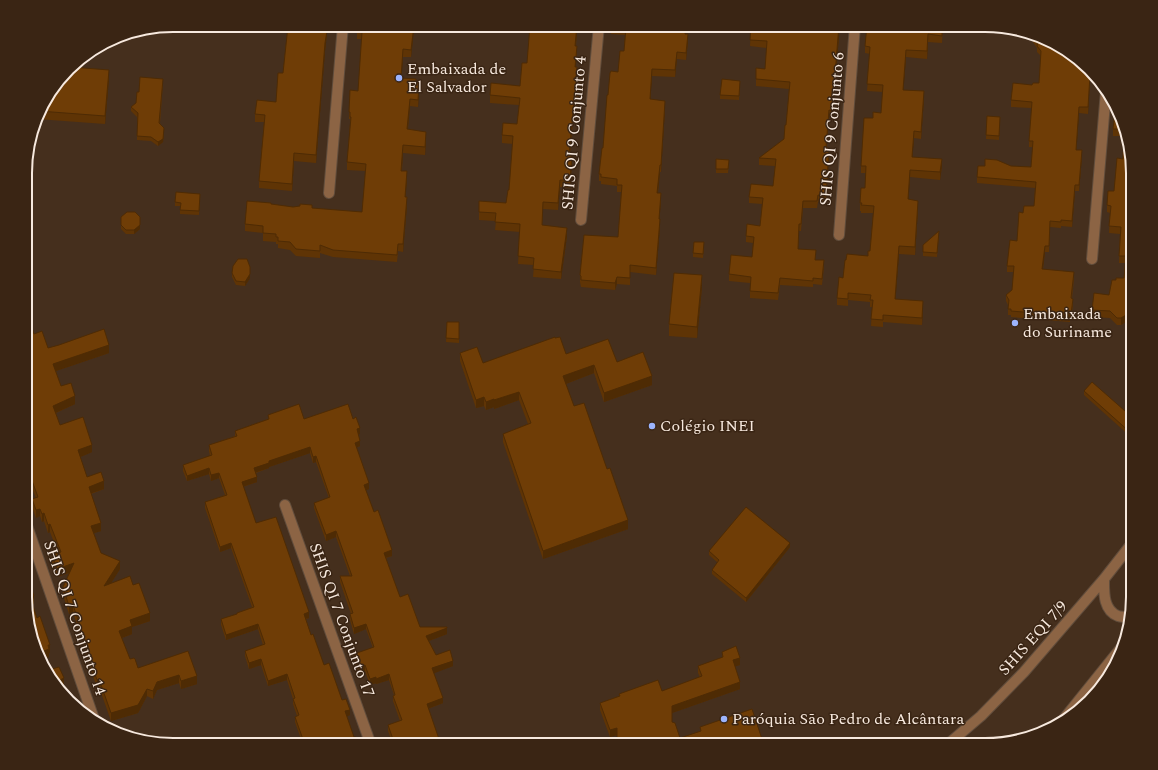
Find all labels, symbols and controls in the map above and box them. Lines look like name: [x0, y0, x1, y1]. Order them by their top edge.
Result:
street label: SHIS QI 9 Conjunto 6: [813, 51, 851, 207]
street label: SHIS QI 9 Conjunto 4: [555, 55, 593, 211]
place label: Embaixada de El Salvador: [407, 57, 506, 99]
marker: Embaixada de El Salvador: [394, 73, 404, 83]
place label: Embaixada do Suriname: [1023, 302, 1112, 344]
marker: Embaixada do Suriname: [1010, 318, 1020, 328]
place label: Colégio INEI: [660, 414, 755, 438]
marker: Colégio INEI: [647, 421, 657, 431]
street label: SHIS QI 7 Conjunto 14: [37, 537, 113, 699]
street label: SHIS QI 7 Conjunto 17: [303, 540, 381, 700]
street label: SHIS EQI 7/9: [993, 595, 1073, 681]
place label: Paróquia São Pedro de Alcântara: [732, 707, 964, 731]
marker: Paróquia São Pedro de Alcântara: [719, 714, 729, 724]

